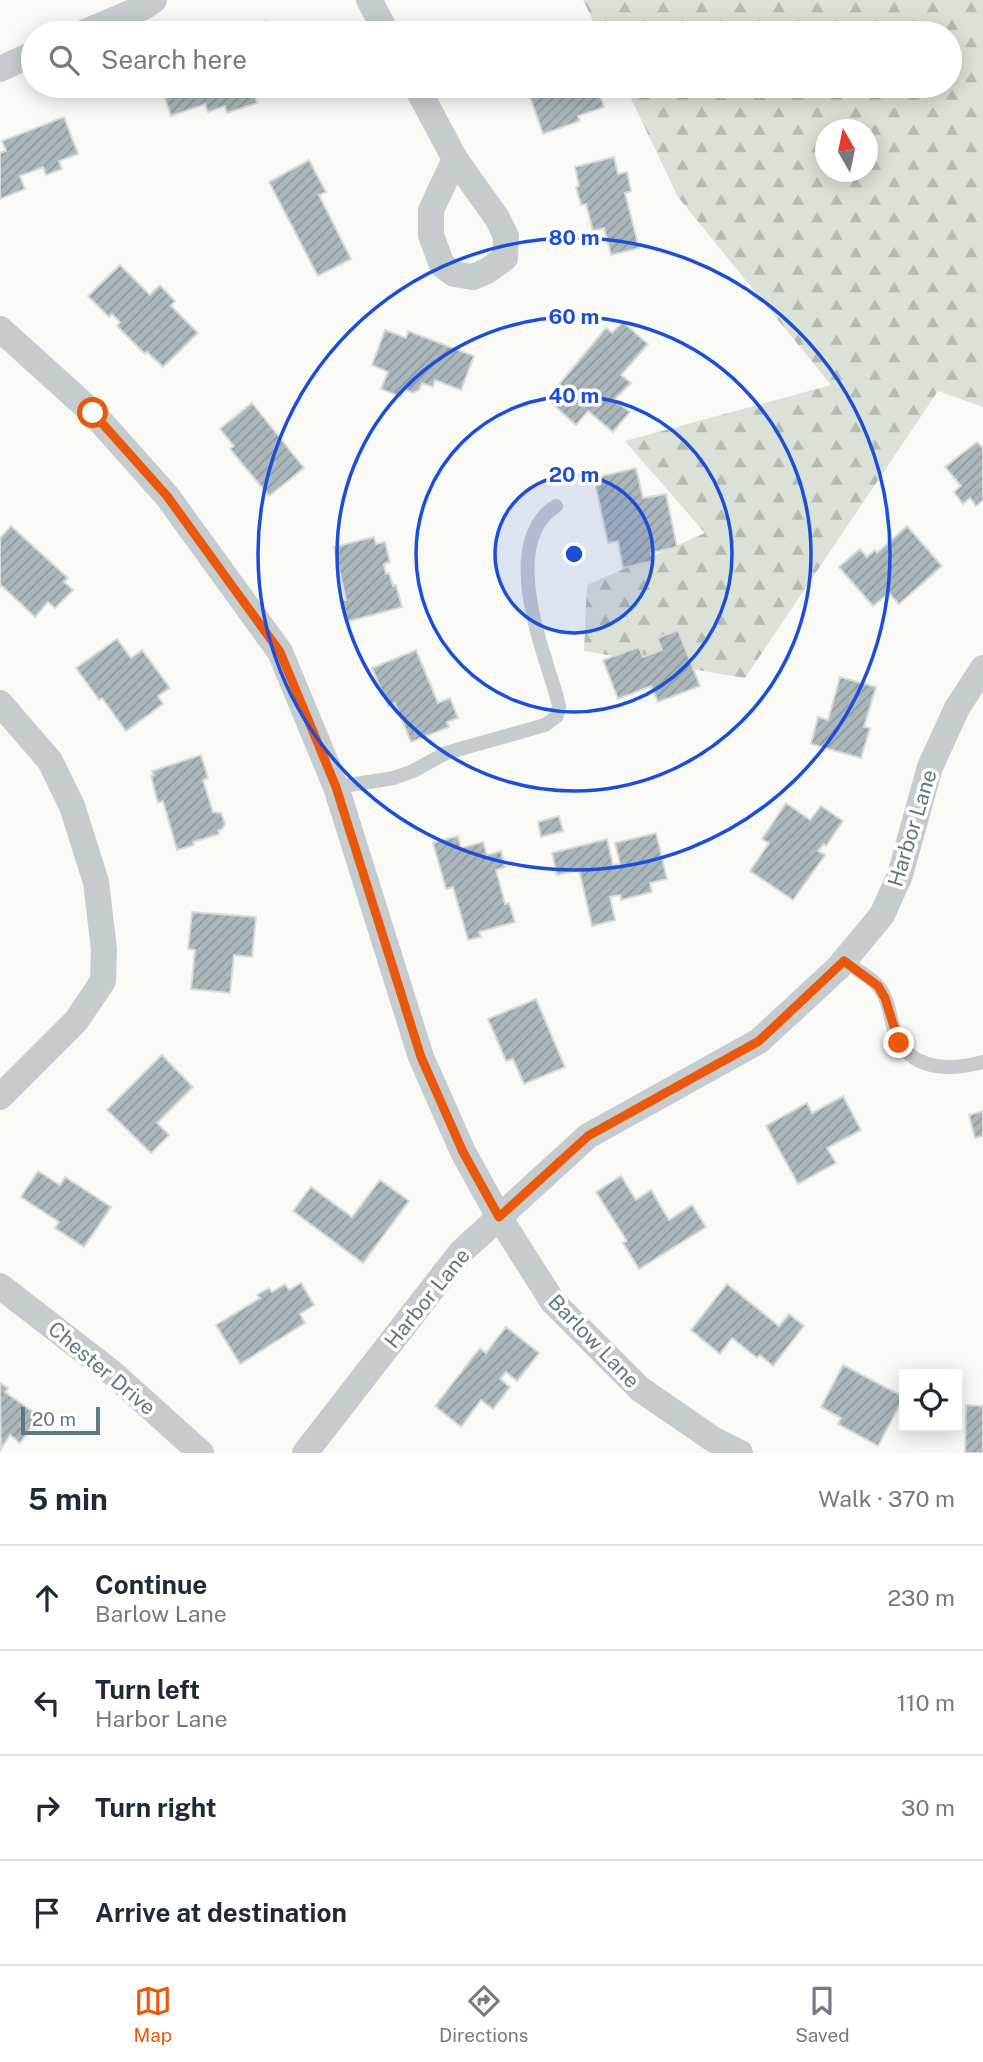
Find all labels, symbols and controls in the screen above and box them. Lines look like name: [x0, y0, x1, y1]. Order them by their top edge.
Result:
search box: [21, 21, 962, 98]
icon: search: [45, 41, 83, 79]
text: Search here: [101, 44, 247, 75]
north arrow: [815, 119, 878, 182]
text: 80 m: [548, 225, 600, 250]
text: 60 m: [549, 304, 599, 329]
text: 40 m: [549, 383, 599, 408]
route start: [77, 397, 108, 428]
text: 20 m: [549, 462, 599, 487]
centre of rings: [562, 542, 586, 566]
street label: Harbor Lane: [882, 767, 942, 889]
route end: [883, 1027, 914, 1058]
street label: Harbor Lane: [379, 1243, 475, 1353]
street label: Barlow Lane: [543, 1289, 645, 1393]
street label: Chester Drive: [43, 1316, 161, 1420]
map controls: [899, 1369, 962, 1432]
button: locate: [899, 1369, 962, 1432]
scale bar: [21, 1404, 100, 1436]
text: 20 m: [32, 1408, 76, 1430]
text: 5 min: [28, 1481, 108, 1517]
text: Walk · 370 m: [818, 1485, 955, 1512]
text: Continue: [95, 1569, 207, 1600]
icon: ahead: [28, 1579, 66, 1617]
text: 230 m: [887, 1584, 955, 1611]
text: Barlow Lane: [95, 1600, 227, 1627]
text: Turn left: [95, 1674, 200, 1705]
icon: left: [28, 1684, 66, 1722]
text: 110 m: [897, 1689, 955, 1716]
text: Harbor Lane: [95, 1705, 228, 1732]
icon: right: [28, 1789, 66, 1827]
text: Turn right: [95, 1792, 217, 1823]
text: 30 m: [901, 1794, 955, 1821]
icon: arrive: [28, 1894, 66, 1932]
text: Arrive at destination: [95, 1897, 347, 1928]
tab: Map: [133, 1982, 172, 2046]
tab: Directions: [439, 1982, 528, 2046]
tab: Saved: [795, 1982, 850, 2046]

